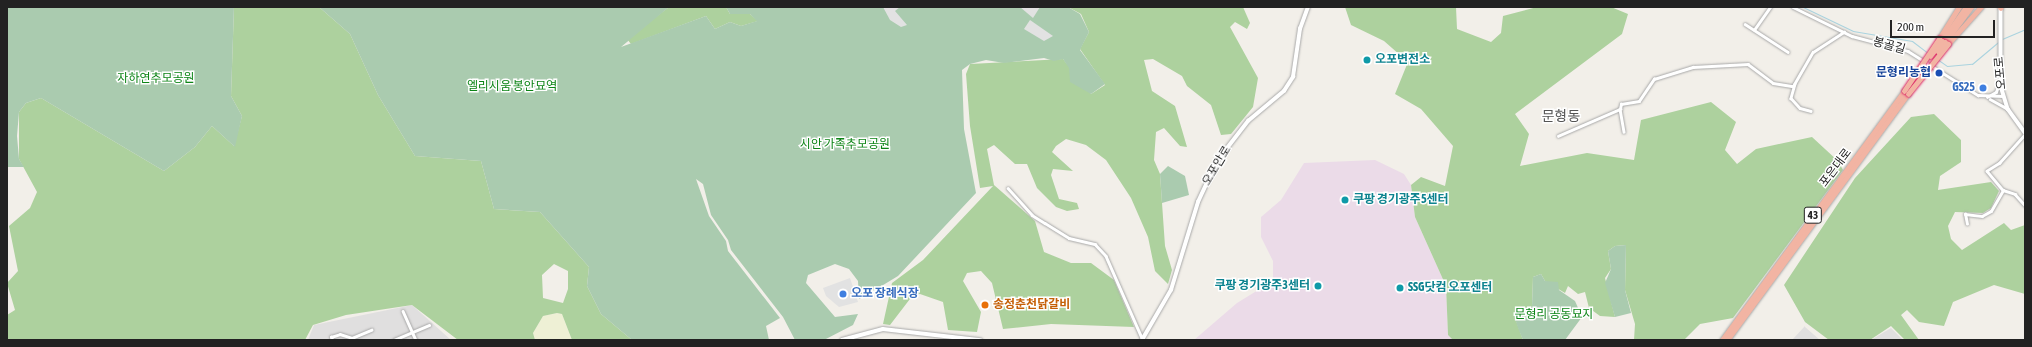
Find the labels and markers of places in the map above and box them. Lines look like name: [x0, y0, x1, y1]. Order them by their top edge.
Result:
place label: 오포변전소: [1375, 53, 1430, 67]
marker: 오포변전소: [1362, 55, 1372, 65]
place label: 문형리농협: [1876, 66, 1931, 80]
marker: 문형리농협: [1934, 68, 1944, 78]
place label: GS25: [1952, 81, 1975, 95]
marker: GS25: [1978, 83, 1988, 93]
place label: 쿠팡 경기광주5센터: [1353, 193, 1449, 207]
marker: 쿠팡 경기광주5센터: [1340, 195, 1350, 205]
place label: 쿠팡 경기광주3센터: [1214, 279, 1310, 293]
marker: 쿠팡 경기광주3센터: [1313, 281, 1323, 291]
place label: SSG닷컴 오포센터: [1408, 281, 1492, 295]
marker: SSG닷컴 오포센터: [1395, 283, 1405, 293]
place label: 오포 장례식장: [851, 287, 919, 301]
marker: 오포 장례식장: [838, 289, 848, 299]
place label: 송정춘천닭갈비: [993, 298, 1070, 312]
marker: 송정춘천닭갈비: [980, 300, 990, 310]

